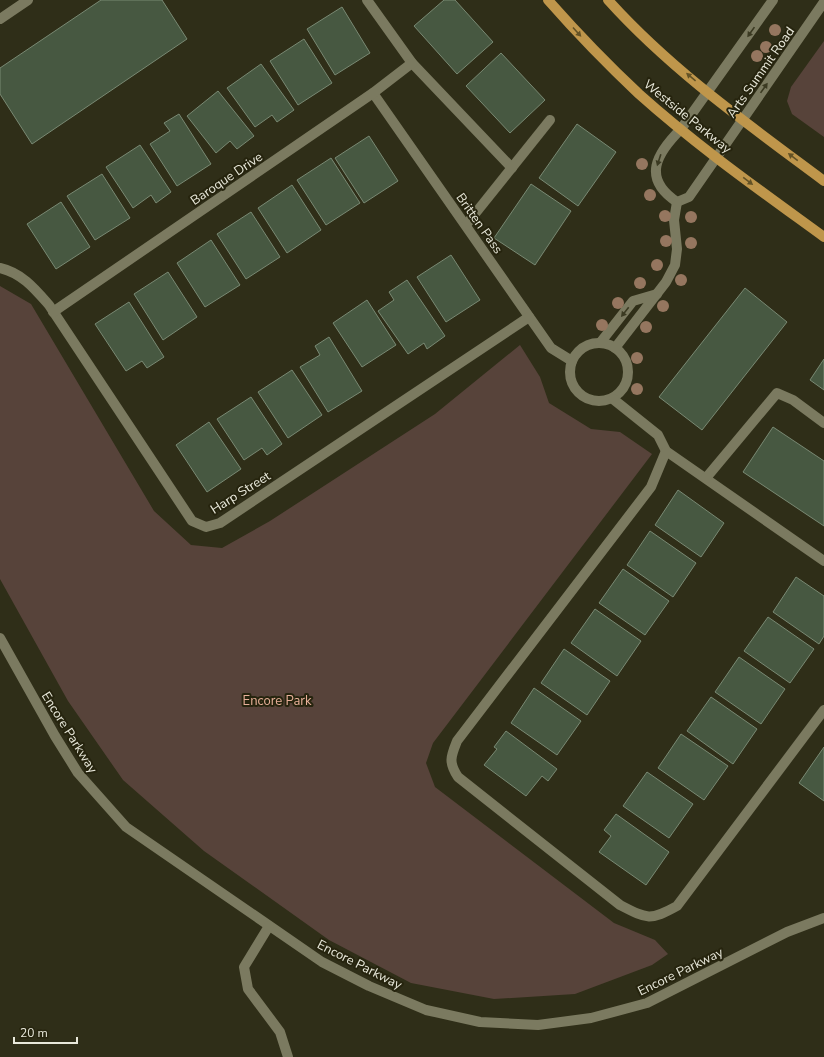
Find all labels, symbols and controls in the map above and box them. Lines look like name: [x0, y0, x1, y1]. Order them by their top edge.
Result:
street label: Arts Summit Road: [723, 23, 799, 122]
one-way arrow: [572, 26, 581, 37]
one-way arrow: [747, 27, 755, 37]
one-way arrow: [685, 73, 696, 82]
street label: Westside Parkway: [640, 76, 735, 158]
one-way arrow: [760, 82, 768, 93]
street label: Baroque Drive: [187, 148, 266, 210]
one-way arrow: [787, 153, 798, 162]
one-way arrow: [655, 154, 661, 166]
one-way arrow: [743, 177, 753, 185]
street label: Britten Pass: [452, 190, 507, 258]
one-way arrow: [620, 306, 629, 317]
street label: Harp Street: [207, 467, 274, 518]
street label: Encore Parkway: [37, 688, 102, 777]
park label: Encore Park: [243, 692, 312, 710]
street label: Encore Parkway: [314, 936, 405, 994]
street label: Encore Parkway: [635, 943, 726, 1000]
scale bar: [14, 1019, 77, 1045]
text: 20 m: [20, 1025, 48, 1041]

